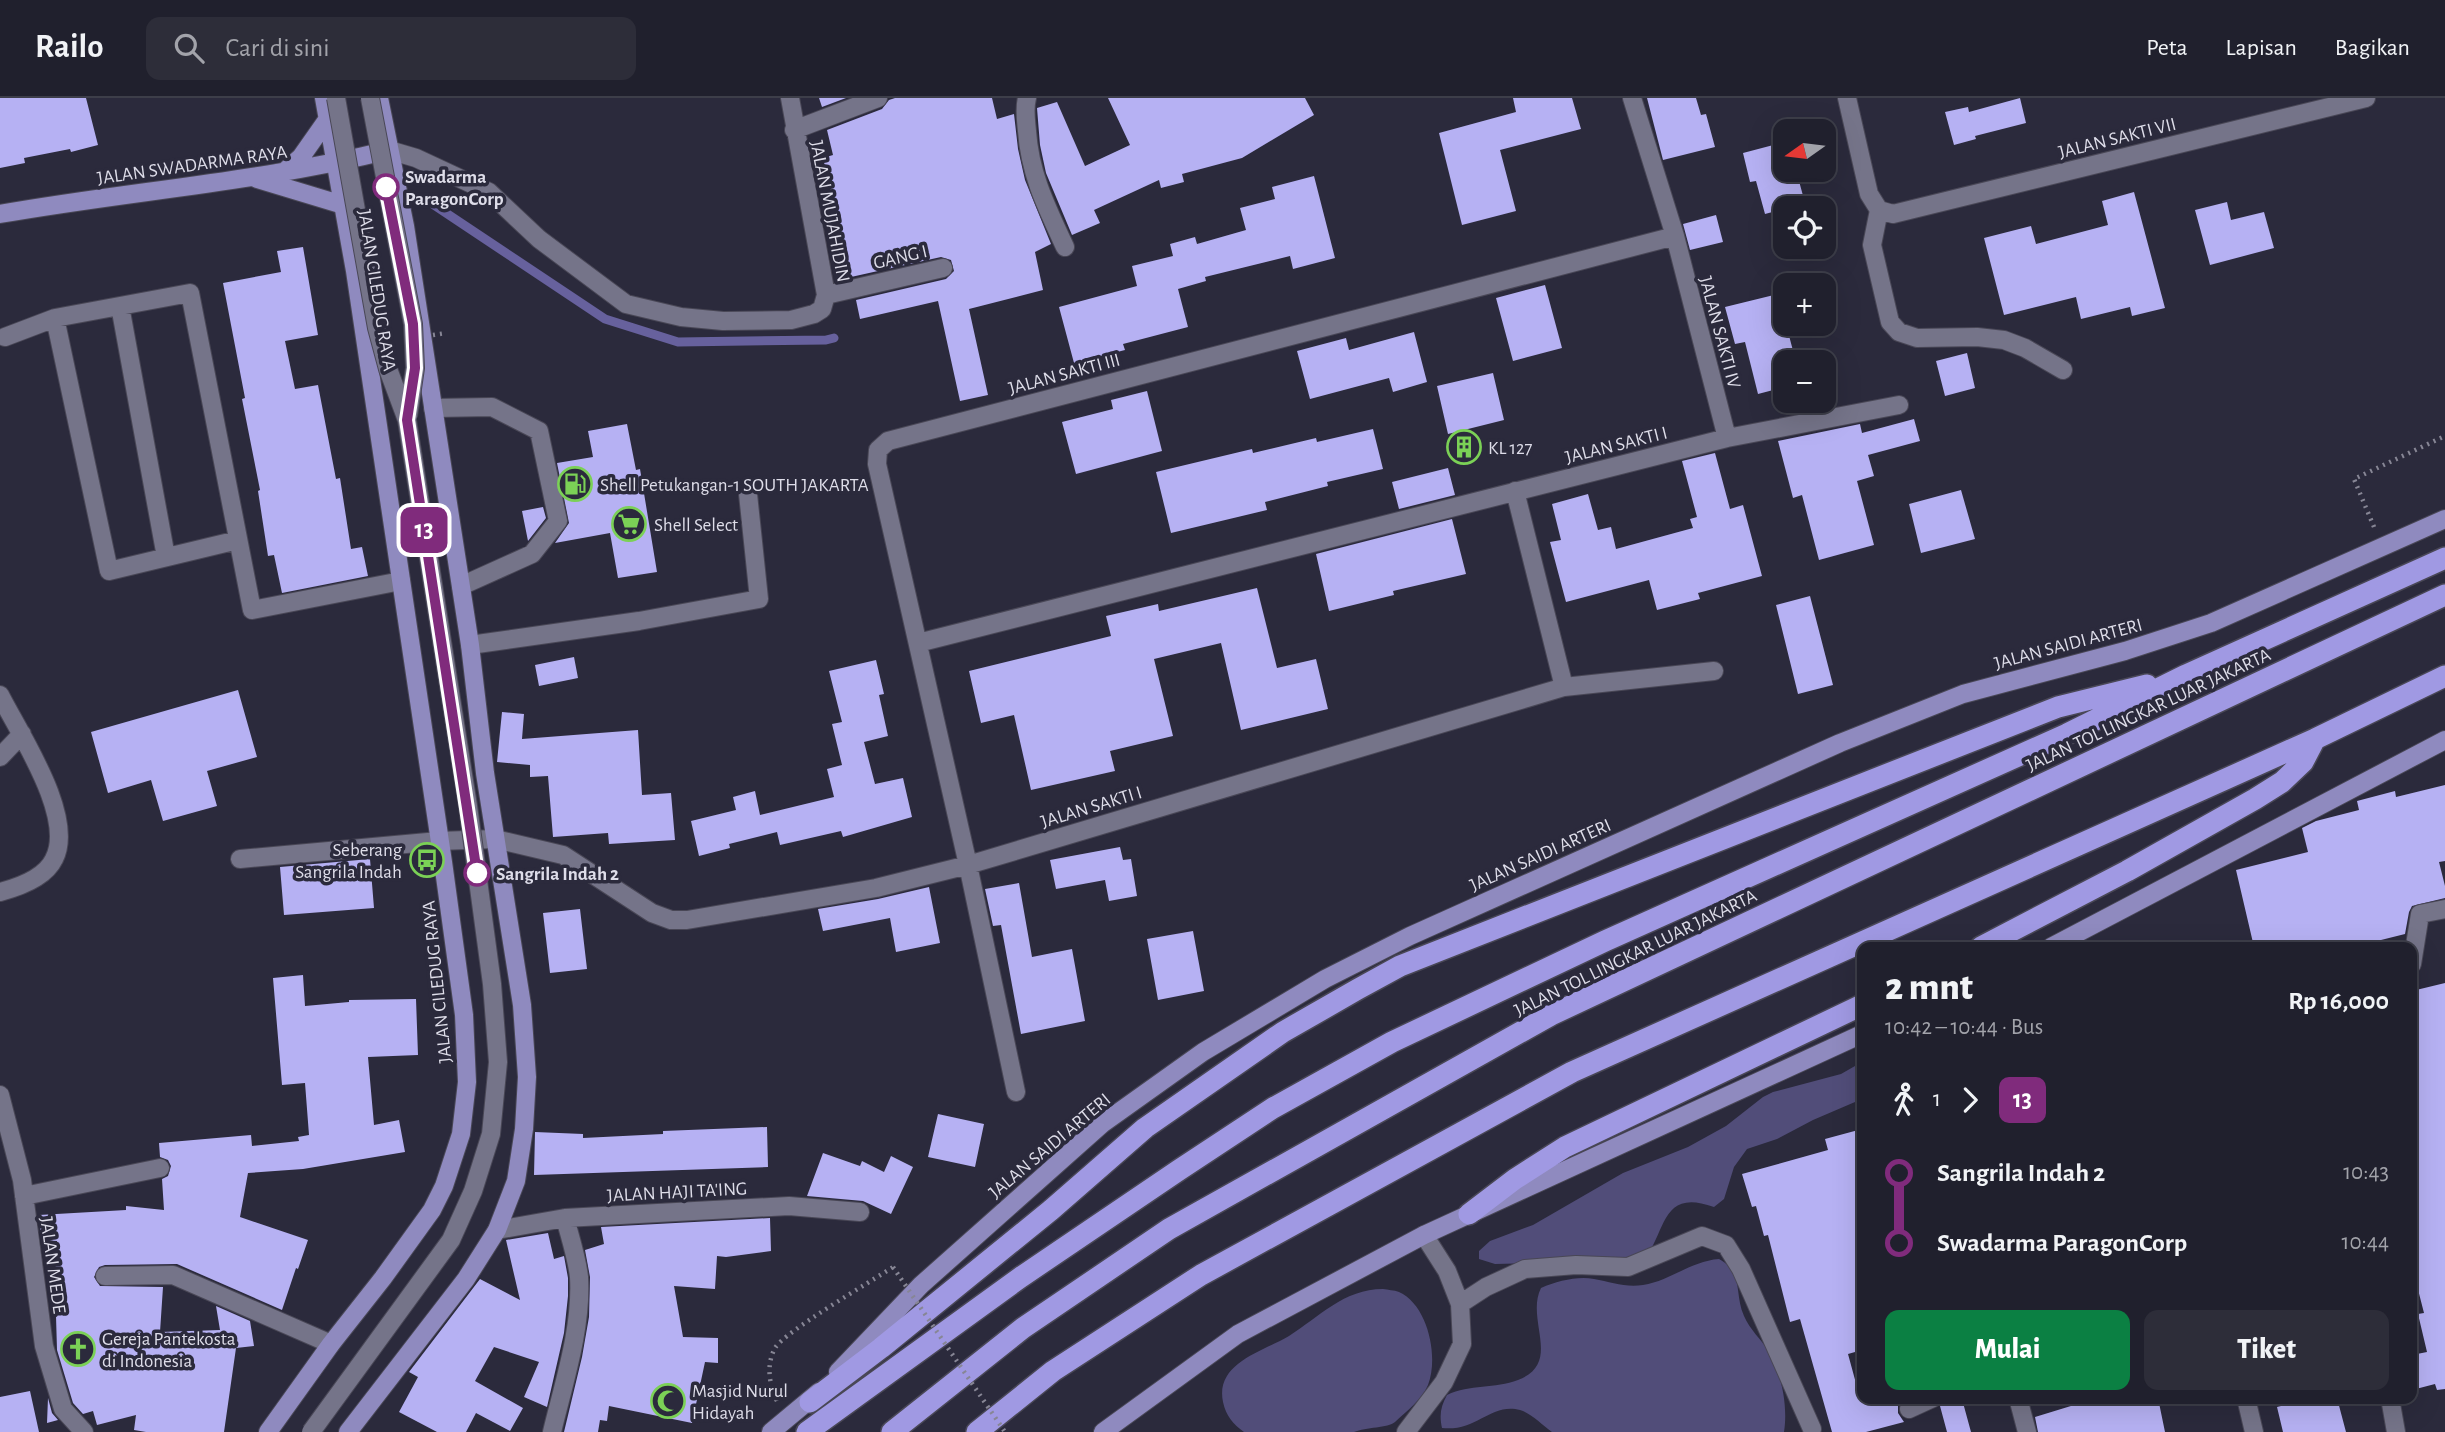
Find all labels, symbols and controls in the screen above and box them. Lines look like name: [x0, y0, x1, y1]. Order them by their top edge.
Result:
search box: [146, 17, 636, 80]
icon: search: [170, 29, 208, 67]
text: Railo: [35, 31, 104, 64]
text: Cari di sini: [226, 35, 330, 61]
text: Peta: [2146, 36, 2188, 60]
text: Lapisan: [2226, 36, 2297, 60]
text: Bagikan: [2335, 36, 2410, 60]
street label: JALAN SAKTI VII: [2057, 115, 2178, 162]
north arrow: [1773, 119, 1836, 182]
map controls: [1773, 119, 1836, 413]
street label: JALAN MUJAHIDIN: [806, 139, 853, 284]
street label: JALAN SWADARMA RAYA: [96, 143, 288, 188]
place label: Swadarma ParagonCorp: [405, 168, 504, 209]
marker: Swadarma ParagonCorp: [373, 174, 399, 200]
button: locate: [1773, 196, 1836, 259]
street label: JALAN CILEDUG RAYA: [354, 208, 399, 372]
street label: GANG I: [872, 242, 929, 273]
button: +: [1773, 273, 1836, 336]
street label: JALAN SAKTI IV: [1695, 274, 1744, 391]
street label: JALAN SAKTI III: [1006, 350, 1122, 398]
button: −: [1773, 350, 1836, 413]
street label: JALAN SAKTI I: [1563, 424, 1669, 467]
building icon: KL 127: [1445, 428, 1483, 466]
place label: KL 127: [1488, 439, 1533, 458]
fuel station icon: Shell Petukangan-1 SOUTH JAKARTA: [556, 465, 594, 503]
place label: Shell Petukangan-1 SOUTH JAKARTA: [600, 476, 869, 495]
supermarket icon: Shell Select: [610, 505, 648, 543]
line badge: 13: [392, 507, 456, 553]
place label: Shell Select: [654, 516, 738, 535]
text: 13: [415, 518, 433, 542]
street label: JALAN SAIDI ARTERI: [1992, 616, 2144, 673]
street label: JALAN TOL LINGKAR LUAR JAKARTA: [2024, 645, 2274, 775]
street label: JALAN SAKTI I: [1039, 783, 1144, 832]
street label: JALAN SAIDI ARTERI: [1467, 816, 1614, 895]
place label: Seberang Sangrila Indah: [295, 841, 403, 882]
bus stop icon: Seberang Sangrila Indah: [408, 841, 446, 879]
marker: Sangrila Indah 2: [464, 860, 490, 886]
place label: Sangrila Indah 2: [496, 865, 619, 884]
street label: JALAN TOL LINGKAR LUAR JAKARTA: [1511, 886, 1760, 1020]
street label: JALAN CILEDUG RAYA: [420, 900, 455, 1064]
text: 2 mnt: [1885, 969, 1973, 1007]
text: Rp 16,000: [2288, 988, 2389, 1014]
text: 10:42 – 10:44 · Bus: [1885, 1016, 2043, 1039]
icon: walk: [1885, 1081, 1923, 1119]
icon: forward: [1951, 1081, 1989, 1119]
text: 1: [1933, 1088, 1941, 1111]
text: 13: [2013, 1088, 2032, 1112]
street label: JALAN SAIDI ARTERI: [986, 1090, 1114, 1202]
text: Sangrila Indah 2: [1937, 1160, 2105, 1186]
text: 10:43: [2343, 1161, 2389, 1184]
street label: JALAN HAJI TA'ING: [606, 1179, 748, 1206]
street label: JALAN MEDE: [36, 1216, 69, 1315]
text: Swadarma ParagonCorp: [1937, 1230, 2187, 1256]
text: 10:44: [2342, 1231, 2389, 1254]
button: Mulai: [1885, 1310, 2130, 1390]
button: Tiket: [2144, 1310, 2389, 1390]
church icon: Gereja Pantekosta di Indonesia: [59, 1330, 97, 1368]
place label: Gereja Pantekosta di Indonesia: [102, 1330, 236, 1371]
mosque icon: Masjid Nurul Hidayah: [649, 1382, 687, 1420]
place label: Masjid Nurul Hidayah: [692, 1382, 788, 1423]

